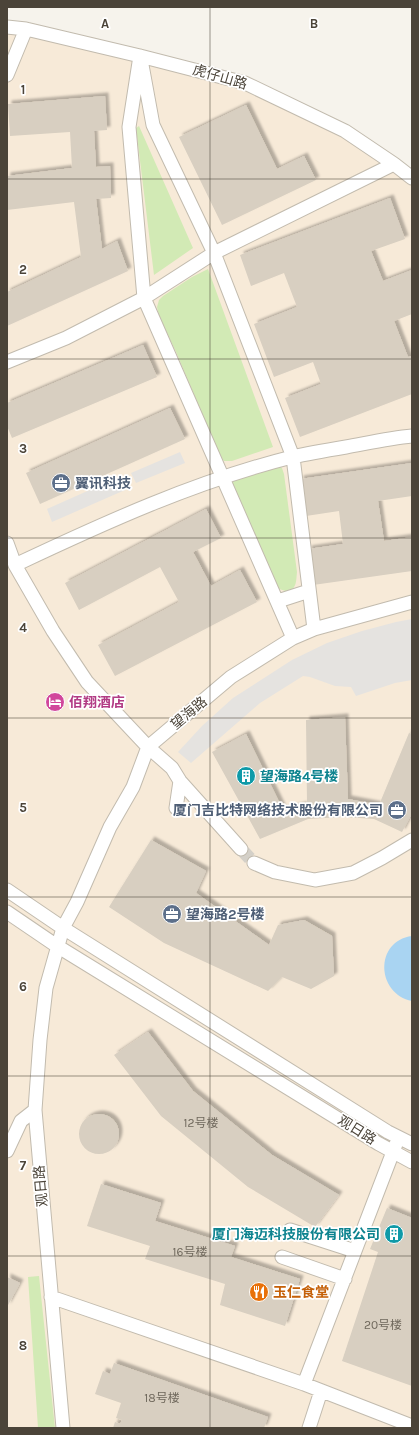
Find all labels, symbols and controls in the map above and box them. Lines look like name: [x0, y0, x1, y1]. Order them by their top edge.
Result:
text: A: [101, 16, 109, 31]
text: B: [310, 16, 318, 31]
street label: 虎仔山路: [191, 61, 249, 93]
text: 1: [21, 82, 25, 97]
text: 2: [19, 262, 27, 277]
text: 3: [19, 441, 27, 456]
office icon: 翼讯科技: [50, 472, 72, 494]
place label: 翼讯科技: [75, 475, 131, 492]
text: 4: [19, 620, 27, 635]
hotel icon: 佰翔酒店: [44, 691, 66, 713]
street label: 望海路: [167, 693, 211, 733]
place label: 佰翔酒店: [69, 694, 125, 711]
building icon: 望海路4号楼: [235, 765, 257, 787]
place label: 望海路4号楼: [260, 768, 338, 785]
office icon: 厦门吉比特网络技术股份有限公司: [386, 799, 408, 821]
text: 5: [19, 800, 27, 815]
place label: 厦门吉比特网络技术股份有限公司: [173, 802, 383, 819]
office icon: 望海路2号楼: [161, 903, 183, 925]
place label: 望海路2号楼: [186, 906, 264, 923]
text: 6: [19, 979, 27, 994]
street label: 观日路: [335, 1112, 379, 1148]
house number: 12号楼: [184, 1116, 218, 1130]
text: 7: [20, 1158, 27, 1173]
street label: 观日路: [31, 1164, 51, 1208]
building icon: 厦门海迈科技股份有限公司: [383, 1223, 405, 1245]
place label: 厦门海迈科技股份有限公司: [212, 1226, 380, 1243]
house number: 16号楼: [173, 1245, 207, 1259]
restaurant icon: 玉仁食堂: [248, 1281, 270, 1303]
place label: 玉仁食堂: [273, 1284, 329, 1301]
house number: 20号楼: [364, 1318, 402, 1332]
text: 8: [19, 1338, 27, 1353]
house number: 18号楼: [144, 1391, 180, 1405]

